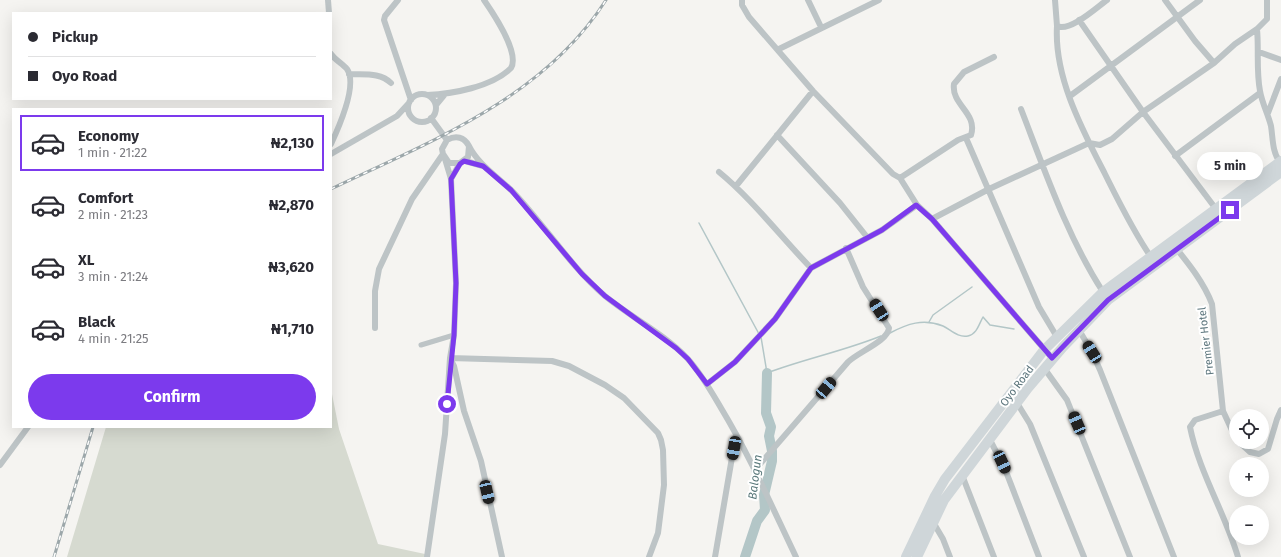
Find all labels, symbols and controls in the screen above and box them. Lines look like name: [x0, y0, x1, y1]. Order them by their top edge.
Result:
text: Pickup: [52, 28, 98, 46]
text: Oyo Road: [52, 67, 117, 85]
icon: car: [30, 125, 66, 161]
text: Economy: [78, 127, 139, 145]
text: ₦2,130: [271, 134, 314, 152]
text: 1 min · 21:22: [78, 145, 147, 160]
callout: 5 min: [1197, 152, 1263, 180]
text: 5 min: [1214, 158, 1246, 173]
icon: car: [30, 187, 66, 223]
text: Comfort: [78, 189, 134, 207]
text: ₦2,870: [269, 196, 314, 214]
route end: [1221, 201, 1239, 219]
text: 2 min · 21:23: [78, 207, 148, 222]
icon: car: [30, 249, 66, 285]
text: XL: [78, 251, 94, 269]
text: ₦3,620: [268, 258, 314, 276]
text: 3 min · 21:24: [78, 269, 148, 284]
car: [867, 297, 891, 323]
street label: Premier Hotel: [1195, 306, 1217, 376]
icon: car: [30, 311, 66, 347]
text: Black: [78, 313, 115, 331]
text: ₦1,710: [271, 320, 314, 338]
text: 4 min · 21:25: [78, 331, 149, 346]
car: [1081, 339, 1103, 365]
street label: Oyo Road: [997, 363, 1037, 409]
button: Confirm: [28, 374, 316, 420]
car: [814, 375, 838, 401]
route start: [438, 395, 456, 413]
map controls: [1229, 409, 1269, 545]
button: locate: [1229, 409, 1269, 449]
car: [1067, 410, 1087, 436]
car: [726, 435, 742, 461]
car: [991, 449, 1013, 475]
water label: Balogun: [745, 454, 765, 500]
button: +: [1229, 457, 1269, 497]
car: [478, 479, 496, 505]
button: −: [1229, 505, 1269, 545]

